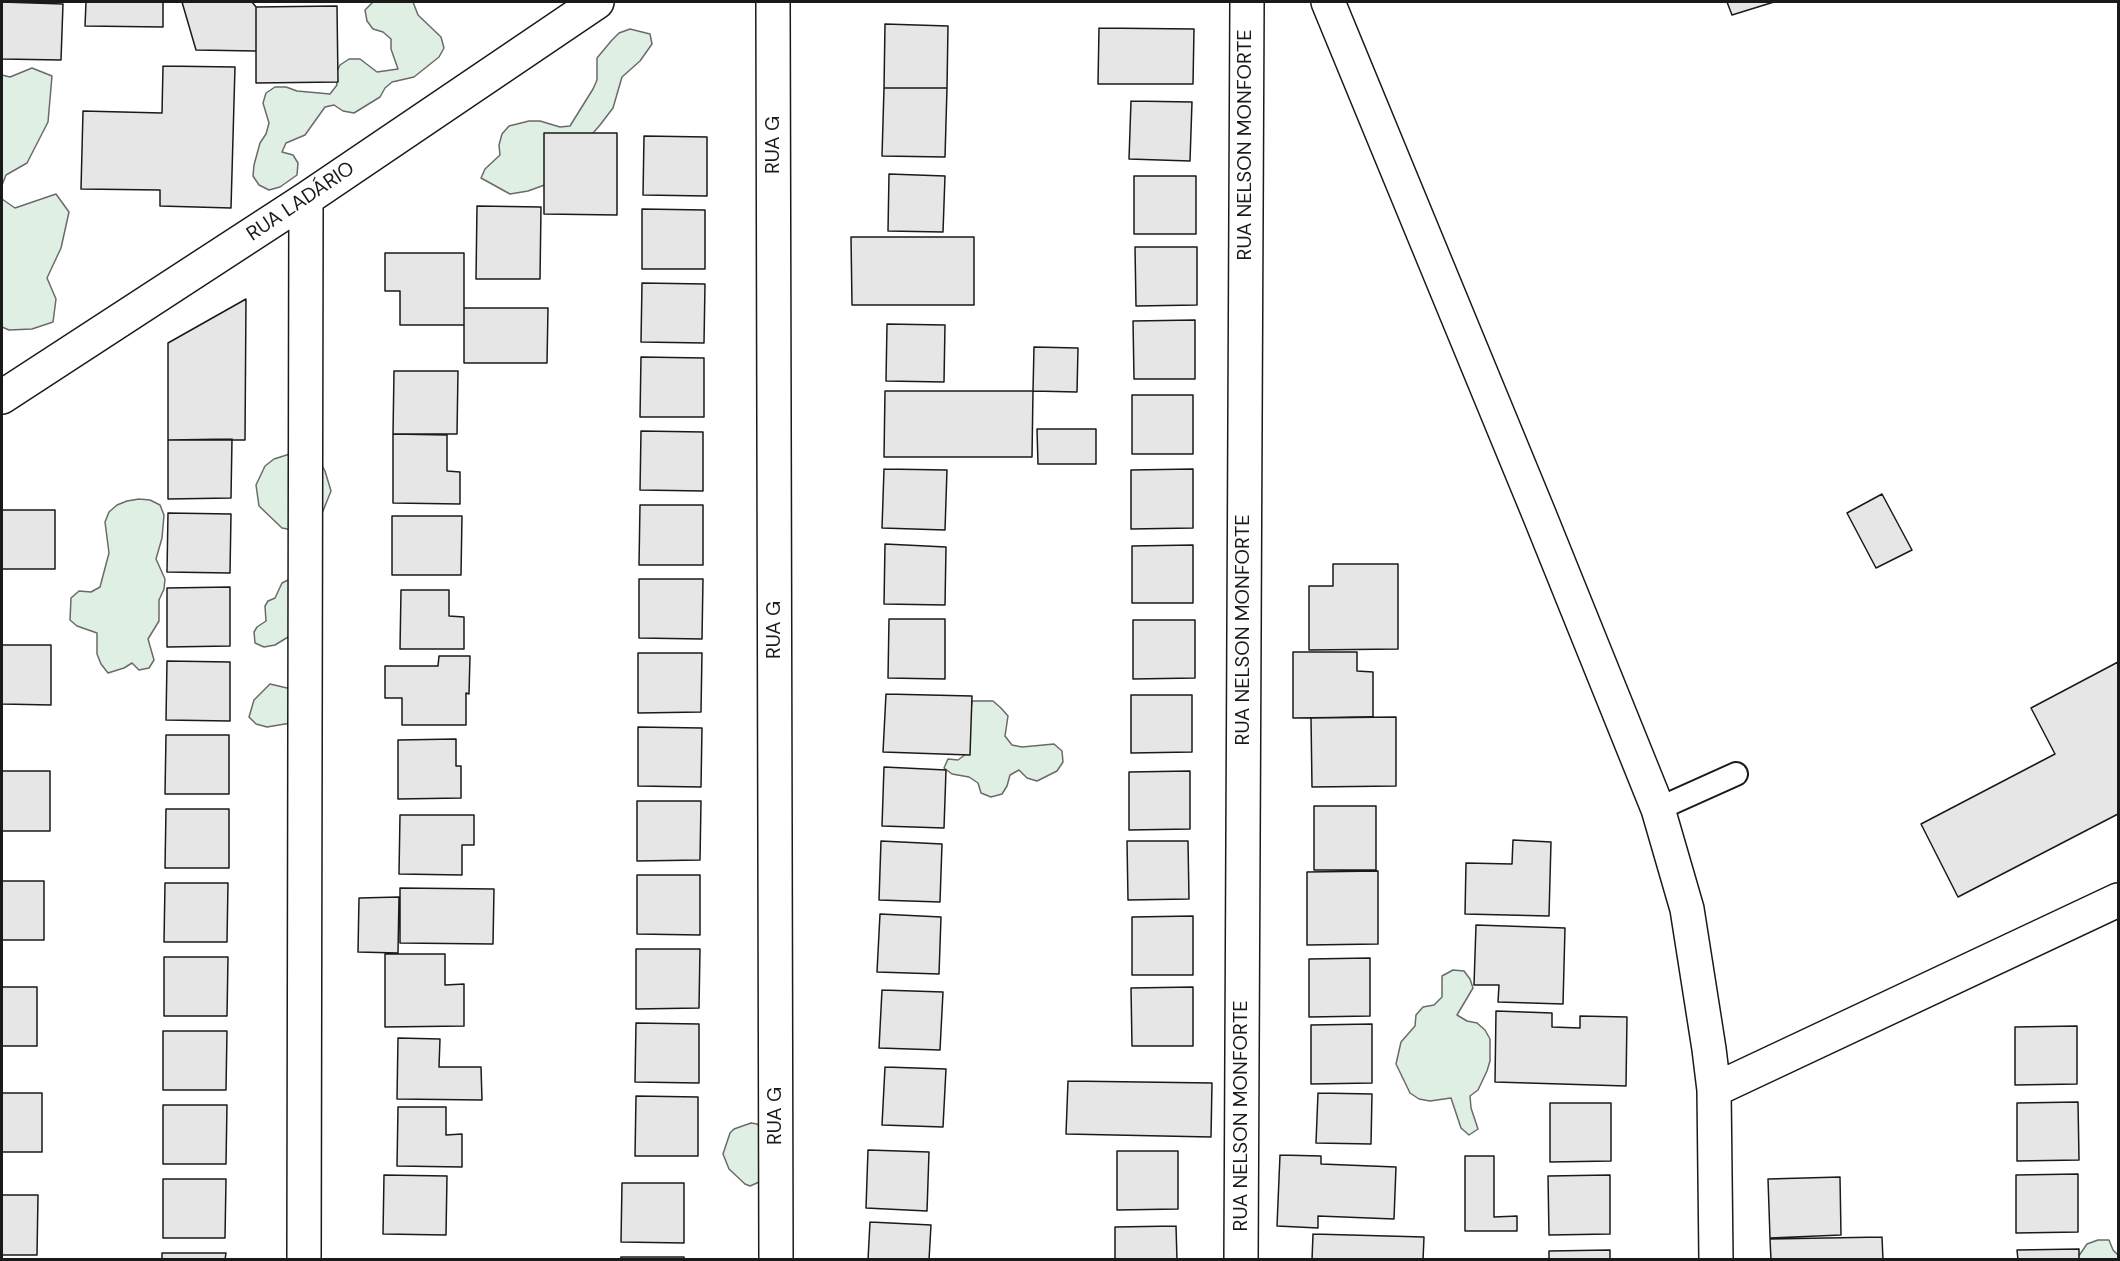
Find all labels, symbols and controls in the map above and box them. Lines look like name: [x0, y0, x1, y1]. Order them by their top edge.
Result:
street label: RUA NELSON MONFORTE: [1234, 30, 1258, 260]
street label: RUA G: [762, 116, 786, 174]
street label: RUA LADÁRIO: [243, 157, 359, 247]
street label: RUA NELSON MONFORTE: [1232, 515, 1256, 745]
street label: RUA G: [763, 601, 787, 659]
street label: RUA NELSON MONFORTE: [1230, 1001, 1254, 1231]
street label: RUA G: [764, 1087, 788, 1145]

